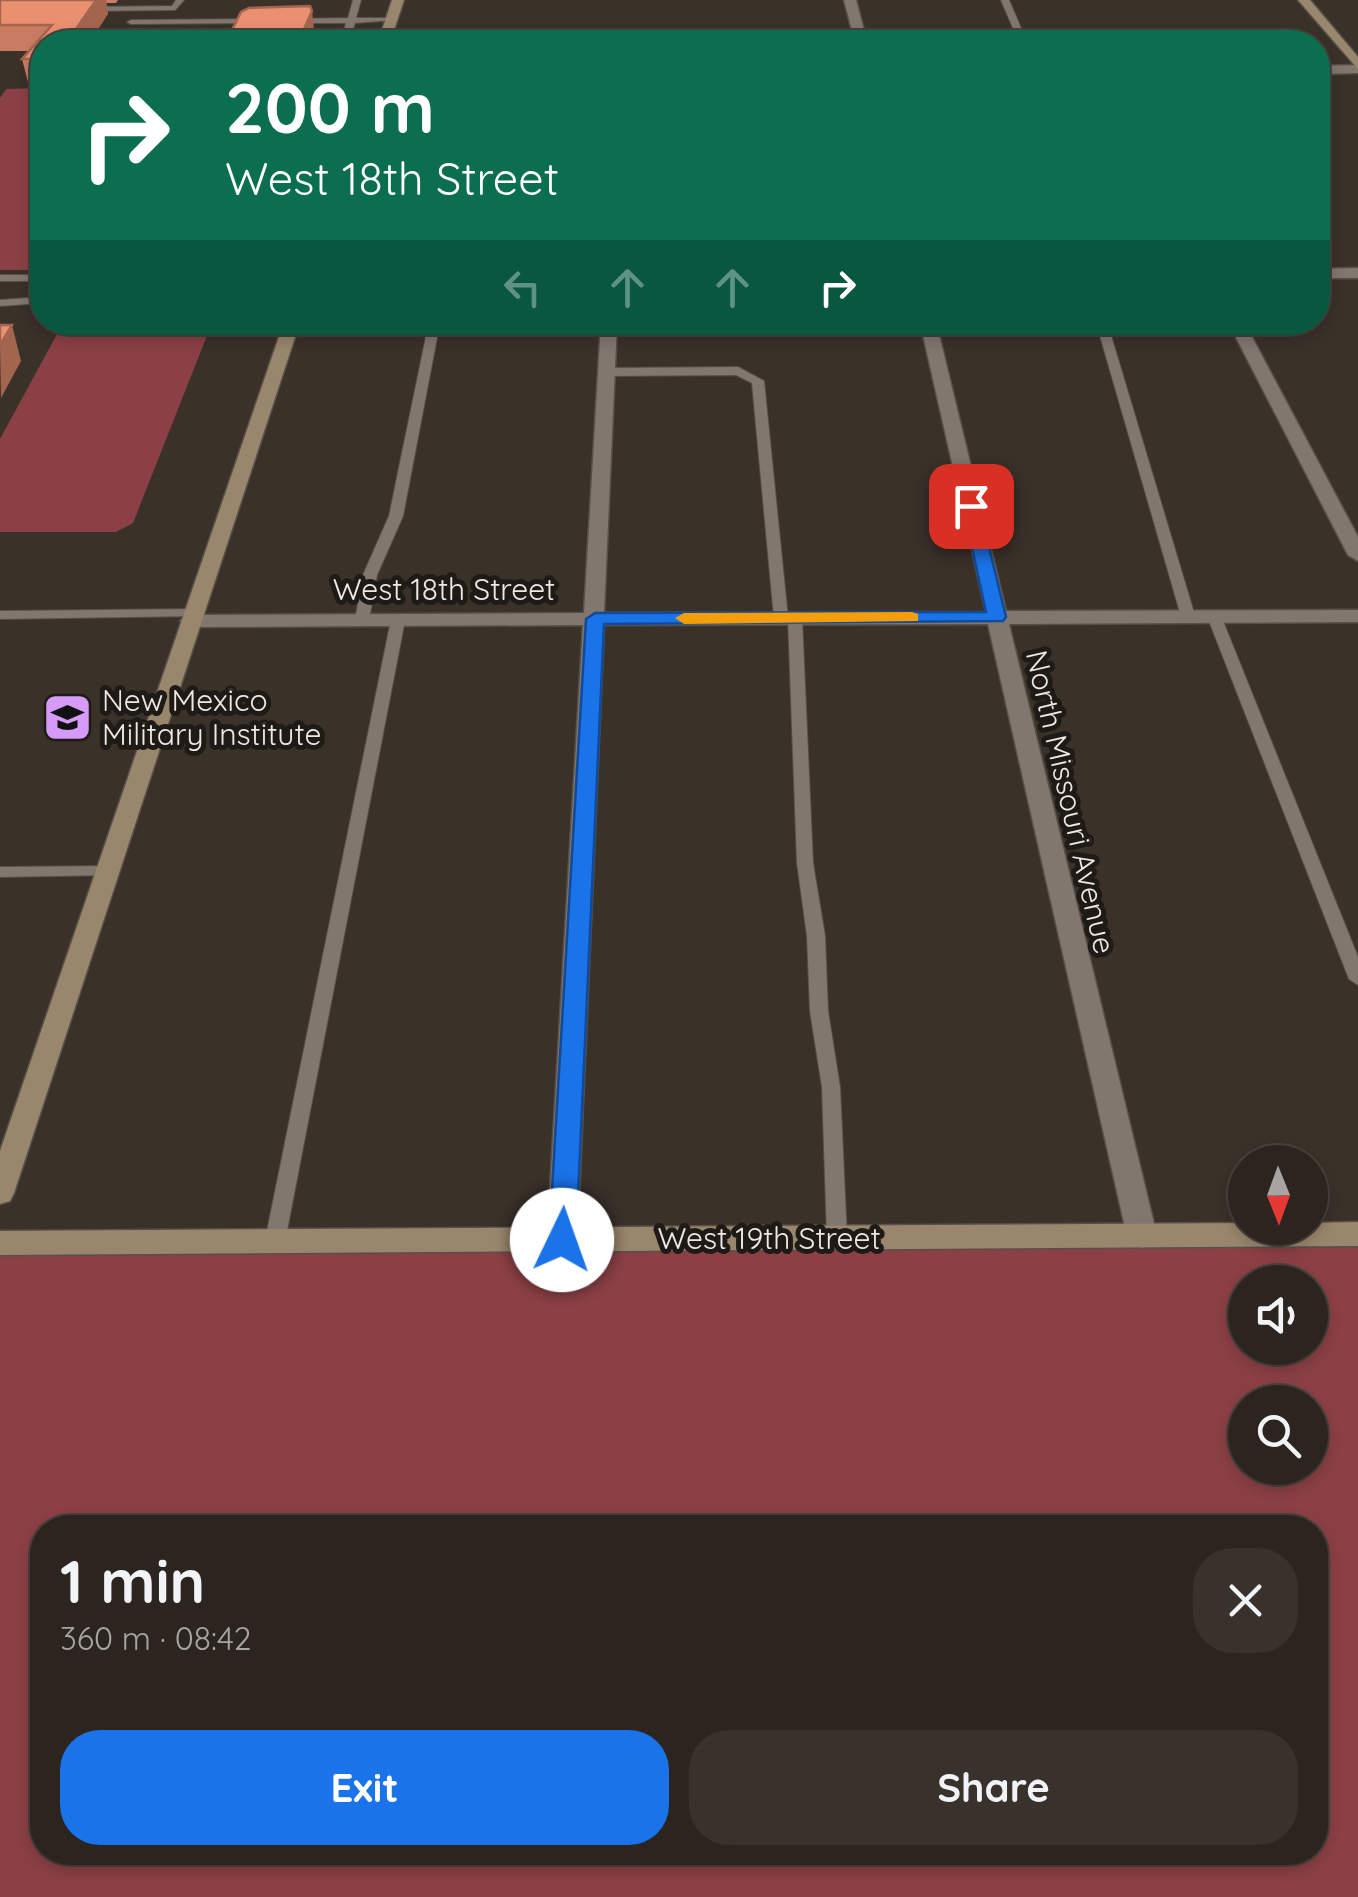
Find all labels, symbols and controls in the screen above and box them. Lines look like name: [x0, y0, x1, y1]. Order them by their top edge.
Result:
text: 200 m: [225, 63, 435, 151]
icon: right: [60, 70, 190, 200]
text: West 18th Street: [225, 150, 559, 206]
icon: left: [495, 260, 550, 315]
icon: ahead: [600, 260, 655, 315]
icon: ahead: [705, 260, 760, 315]
icon: right: [810, 260, 865, 315]
pin: [929, 464, 1014, 549]
icon: arrive: [944, 479, 999, 534]
street label: West 18th Street: [333, 570, 555, 608]
street label: North Missouri Avenue: [1018, 647, 1124, 957]
place label: New Mexico Military Institute: [102, 681, 321, 753]
school or university icon: New Mexico Military Institute: [41, 691, 93, 743]
north arrow: [1228, 1145, 1328, 1245]
map controls: [1228, 1145, 1328, 1485]
position arrow: [510, 1188, 614, 1292]
street label: West 19th Street: [657, 1219, 881, 1257]
button: sound: [1228, 1265, 1328, 1365]
button: search: [1228, 1385, 1328, 1485]
text: 1 min: [60, 1543, 205, 1618]
button: close: [1193, 1548, 1298, 1653]
text: 360 m · 08:42: [60, 1618, 252, 1658]
button: Exit: [60, 1730, 669, 1845]
button: Share: [689, 1730, 1298, 1845]

